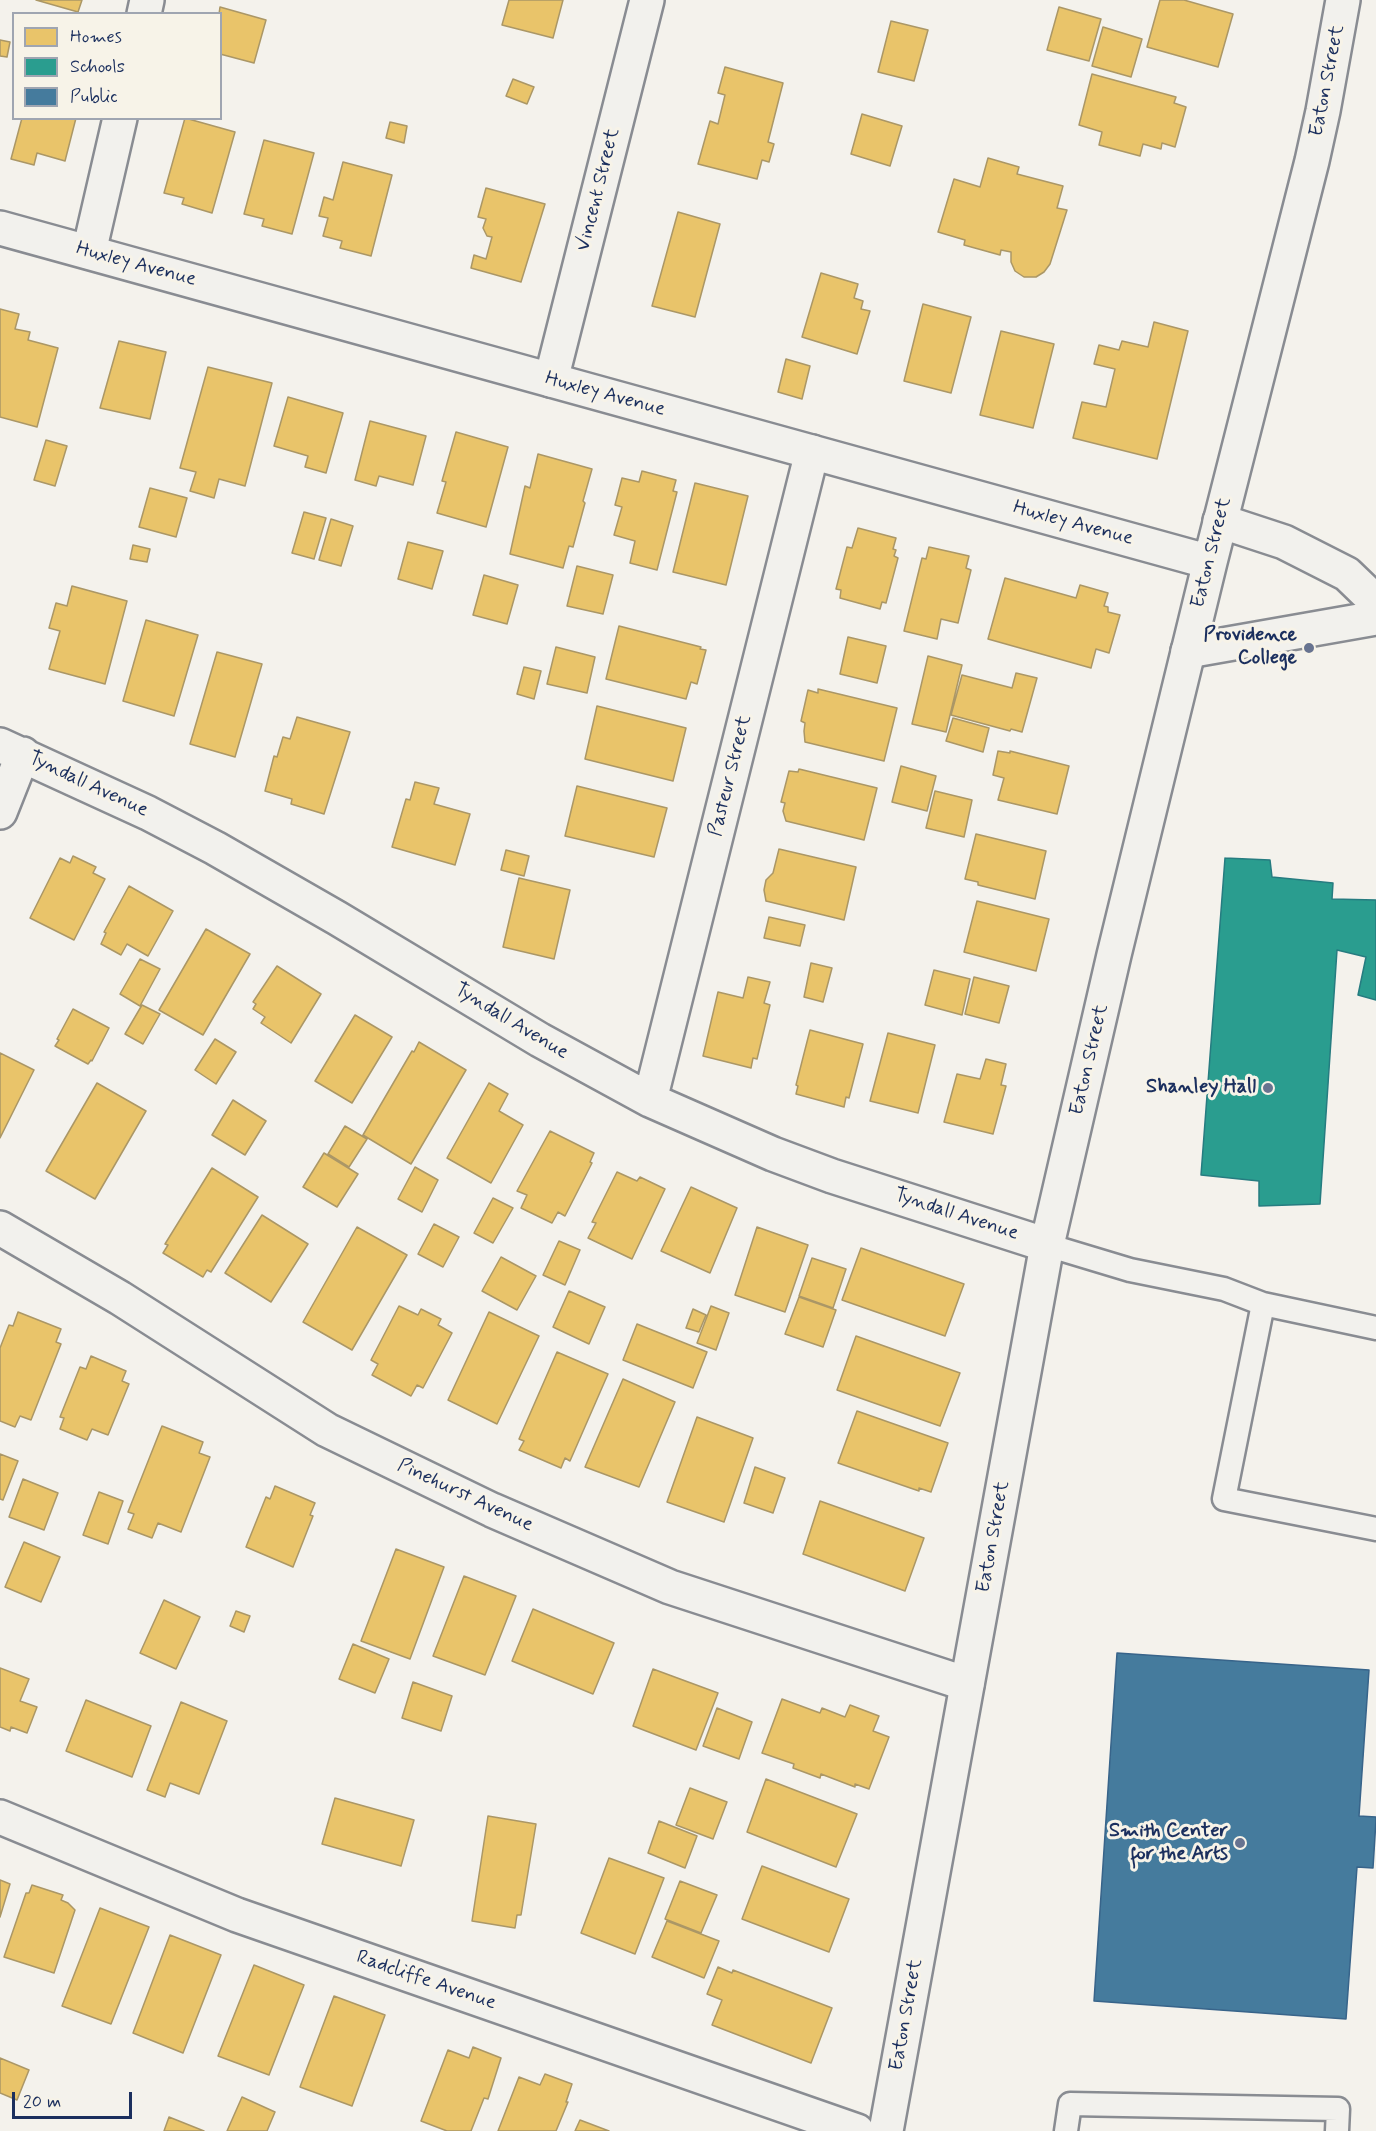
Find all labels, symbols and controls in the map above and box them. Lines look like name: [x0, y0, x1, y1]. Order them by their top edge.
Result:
legend: [12, 12, 222, 120]
street label: Eaton Street: [1305, 23, 1351, 139]
text: Homes: [70, 25, 122, 49]
text: Schools: [70, 55, 125, 79]
text: Public: [70, 85, 118, 109]
street label: Vincent Street: [572, 126, 626, 254]
street label: Huxley Avenue: [73, 237, 199, 293]
street label: Huxley Avenue: [542, 367, 668, 423]
street label: Eaton Street: [1187, 495, 1237, 611]
street label: Huxley Avenue: [1010, 496, 1136, 552]
place label: Providence College: [1204, 624, 1297, 671]
marker: Providence College: [1302, 641, 1316, 655]
street label: Pasteur Street: [704, 713, 758, 839]
street label: Tyndall Avenue: [24, 747, 152, 823]
street label: Tyndall Avenue: [449, 978, 573, 1066]
street label: Eaton Street: [1066, 1002, 1114, 1118]
place label: Shanley Hall: [1146, 1076, 1256, 1100]
marker: Shanley Hall: [1261, 1081, 1275, 1095]
street label: Tyndall Avenue: [891, 1184, 1021, 1246]
street label: Pinehurst Avenue: [393, 1454, 537, 1538]
street label: Eaton Street: [972, 1479, 1016, 1595]
place label: Smith Center for the Arts: [1109, 1820, 1228, 1867]
marker: Smith Center for the Arts: [1233, 1836, 1247, 1850]
street label: Radcliffe Avenue: [353, 1946, 499, 2016]
street label: Eaton Street: [885, 1957, 929, 2073]
scale bar: [15, 2080, 135, 2118]
text: 20 m: [23, 2090, 61, 2114]

